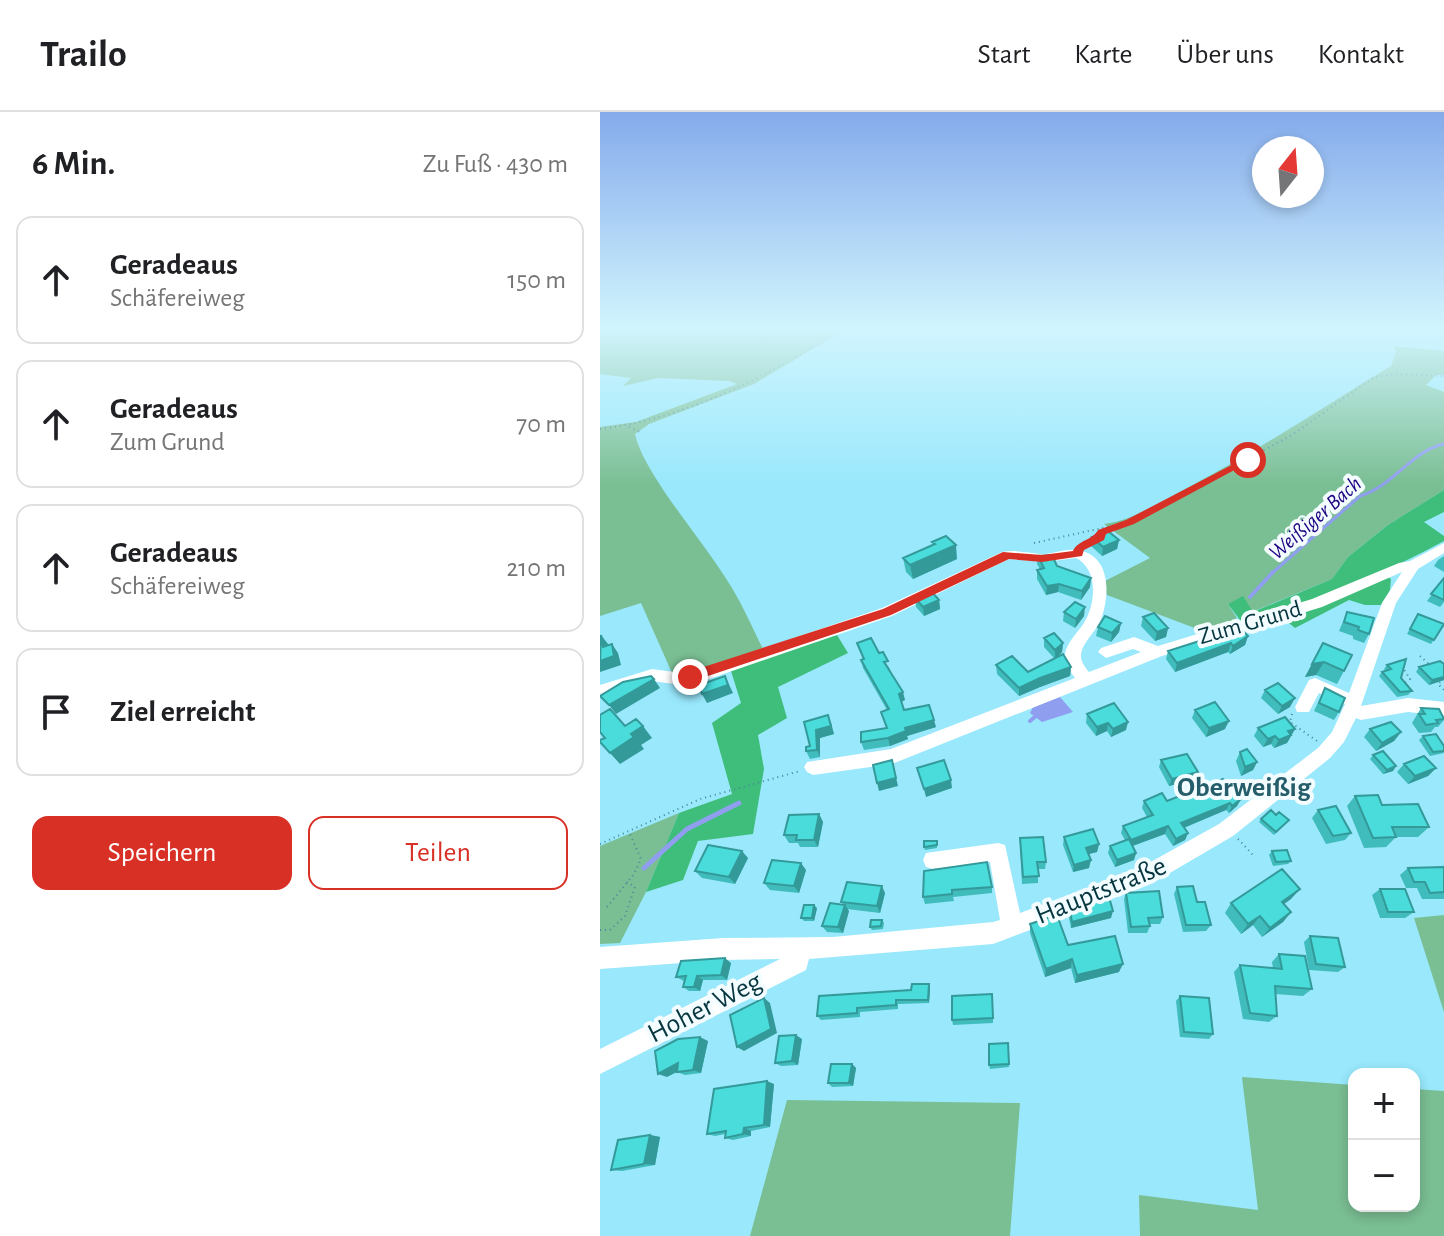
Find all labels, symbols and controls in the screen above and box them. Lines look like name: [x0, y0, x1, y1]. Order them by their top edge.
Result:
text: Trailo: [40, 36, 127, 74]
text: Start: [978, 41, 1030, 69]
text: Karte: [1074, 41, 1133, 69]
text: Über uns: [1177, 41, 1274, 69]
text: Kontakt: [1318, 41, 1404, 69]
north arrow: [1252, 136, 1324, 208]
text: 6 Min.: [32, 147, 115, 181]
text: Zu Fuß · 430 m: [423, 151, 568, 177]
text: Geradeaus: [110, 250, 238, 280]
icon: ahead: [34, 258, 78, 302]
text: 150 m: [507, 267, 566, 293]
text: Schäfereiweg: [110, 285, 245, 311]
text: Geradeaus: [110, 394, 238, 424]
icon: ahead: [34, 402, 78, 446]
text: 70 m: [516, 411, 566, 437]
text: Zum Grund: [110, 429, 225, 455]
route start: [1230, 442, 1266, 478]
water label: Weißiger Bach: [1265, 472, 1365, 564]
text: Geradeaus: [110, 538, 238, 568]
icon: ahead: [34, 546, 78, 590]
text: 210 m: [506, 555, 566, 581]
text: Schäfereiweg: [110, 573, 245, 599]
street label: Zum Grund: [1196, 597, 1304, 649]
route end: [672, 659, 708, 695]
icon: arrive: [34, 690, 78, 734]
text: Ziel erreicht: [110, 697, 255, 727]
district label: Oberweißig: [1177, 774, 1312, 802]
button: Speichern: [32, 816, 292, 890]
button: Teilen: [308, 816, 568, 890]
street label: Hauptstraße: [1032, 852, 1170, 930]
street label: Hoher Weg: [644, 967, 767, 1049]
map controls: [1348, 1068, 1420, 1212]
button: +: [1348, 1068, 1420, 1140]
button: −: [1348, 1140, 1420, 1212]

